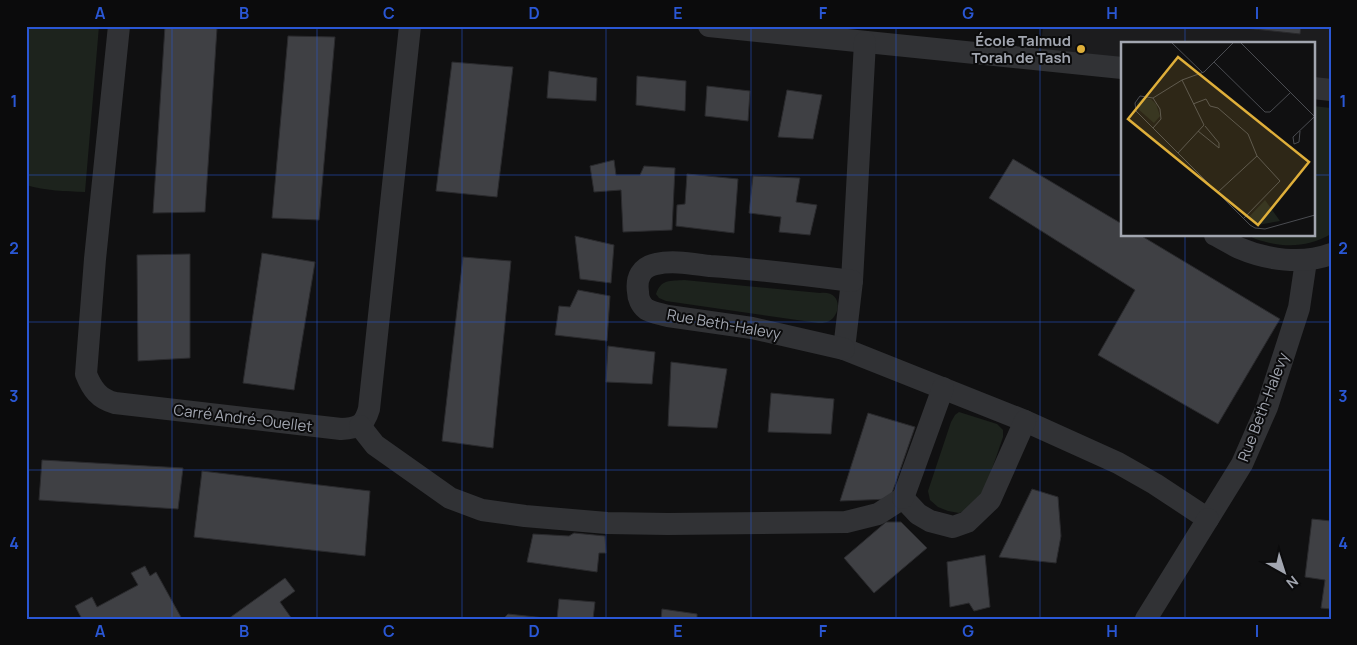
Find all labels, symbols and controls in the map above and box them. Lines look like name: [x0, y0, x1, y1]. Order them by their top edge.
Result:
text: A: [95, 2, 106, 24]
text: B: [239, 2, 249, 24]
text: C: [383, 2, 395, 24]
text: D: [528, 2, 540, 24]
text: E: [673, 2, 683, 24]
text: F: [819, 2, 828, 24]
text: G: [962, 2, 974, 24]
text: H: [1106, 2, 1118, 24]
text: I: [1255, 2, 1259, 24]
place label: École Talmud Torah de Tash: [972, 30, 1071, 68]
inset map: [1121, 42, 1314, 236]
marker: École Talmud Torah de Tash: [1075, 43, 1087, 55]
text: 1: [10, 90, 18, 112]
text: 1: [1339, 90, 1347, 112]
text: 2: [9, 237, 19, 259]
text: 2: [1338, 237, 1348, 259]
street label: Rue Beth-Halevy: [665, 304, 783, 344]
street label: Rue Beth-Halevy: [1233, 349, 1294, 465]
text: 3: [9, 385, 19, 407]
text: 3: [1338, 385, 1348, 407]
street label: Carré André-Ouellet: [172, 399, 314, 437]
text: 4: [9, 532, 19, 554]
text: 4: [1338, 532, 1348, 554]
north arrow: [1260, 548, 1310, 598]
text: N: [1283, 572, 1302, 593]
text: A: [95, 620, 106, 642]
text: B: [239, 620, 249, 642]
text: C: [383, 620, 395, 642]
text: D: [528, 620, 540, 642]
text: E: [673, 620, 683, 642]
text: F: [819, 620, 828, 642]
text: G: [962, 620, 974, 642]
text: H: [1106, 620, 1118, 642]
text: I: [1255, 620, 1259, 642]

